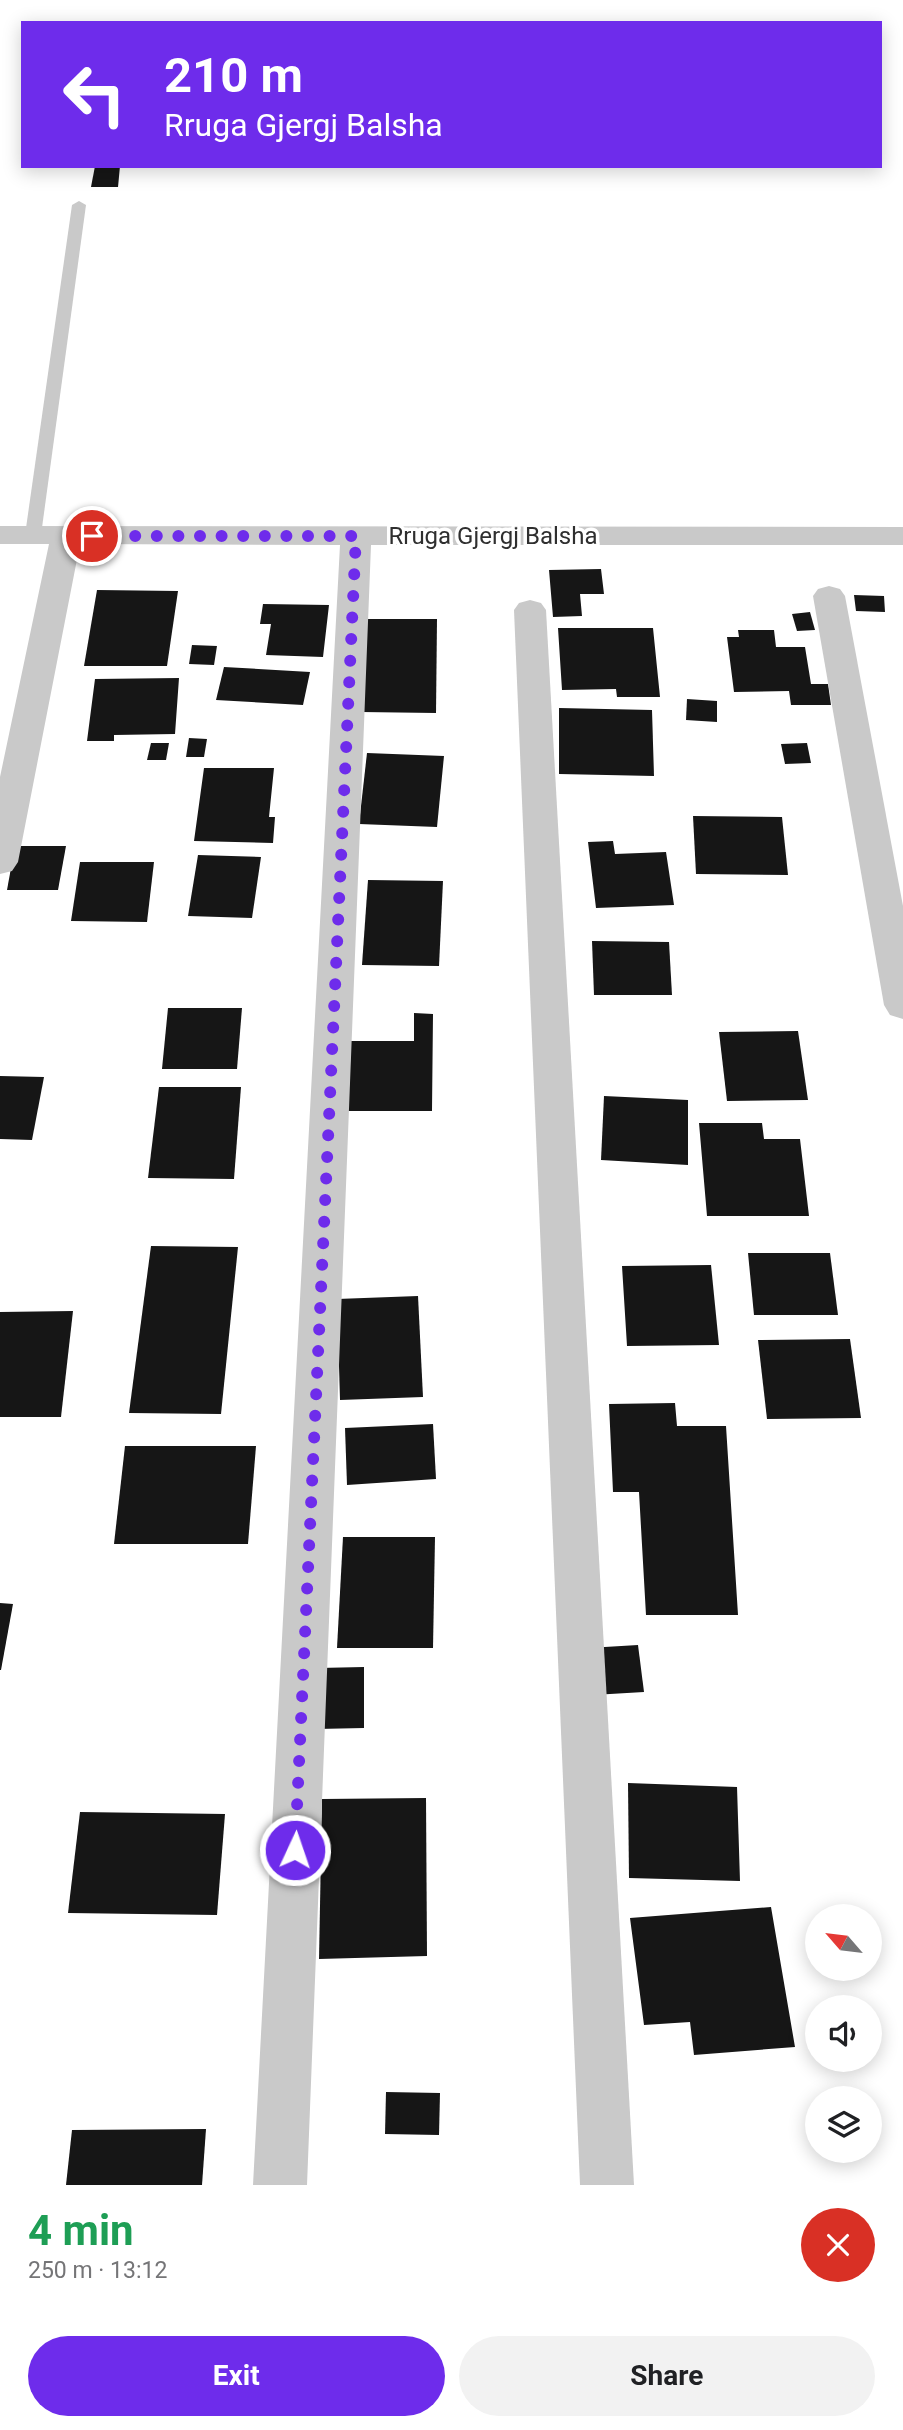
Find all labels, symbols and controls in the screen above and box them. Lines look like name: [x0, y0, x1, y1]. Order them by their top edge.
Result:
text: 210 m: [164, 47, 303, 104]
icon: left: [49, 49, 140, 140]
text: Rruga Gjergj Balsha: [164, 106, 443, 144]
pin: [62, 506, 122, 566]
icon: arrive: [73, 517, 111, 555]
street label: Rruga Gjergj Balsha: [388, 522, 598, 550]
position arrow: [258, 1813, 332, 1887]
north arrow: [805, 1904, 882, 1981]
map controls: [805, 1904, 882, 2163]
button: sound: [805, 1995, 882, 2072]
button: layers: [805, 2086, 882, 2163]
text: 4 min: [28, 2206, 134, 2255]
button: close: [801, 2208, 875, 2282]
text: 250 m · 13:12: [28, 2257, 167, 2284]
button: Exit: [28, 2336, 445, 2416]
button: Share: [459, 2336, 875, 2416]

